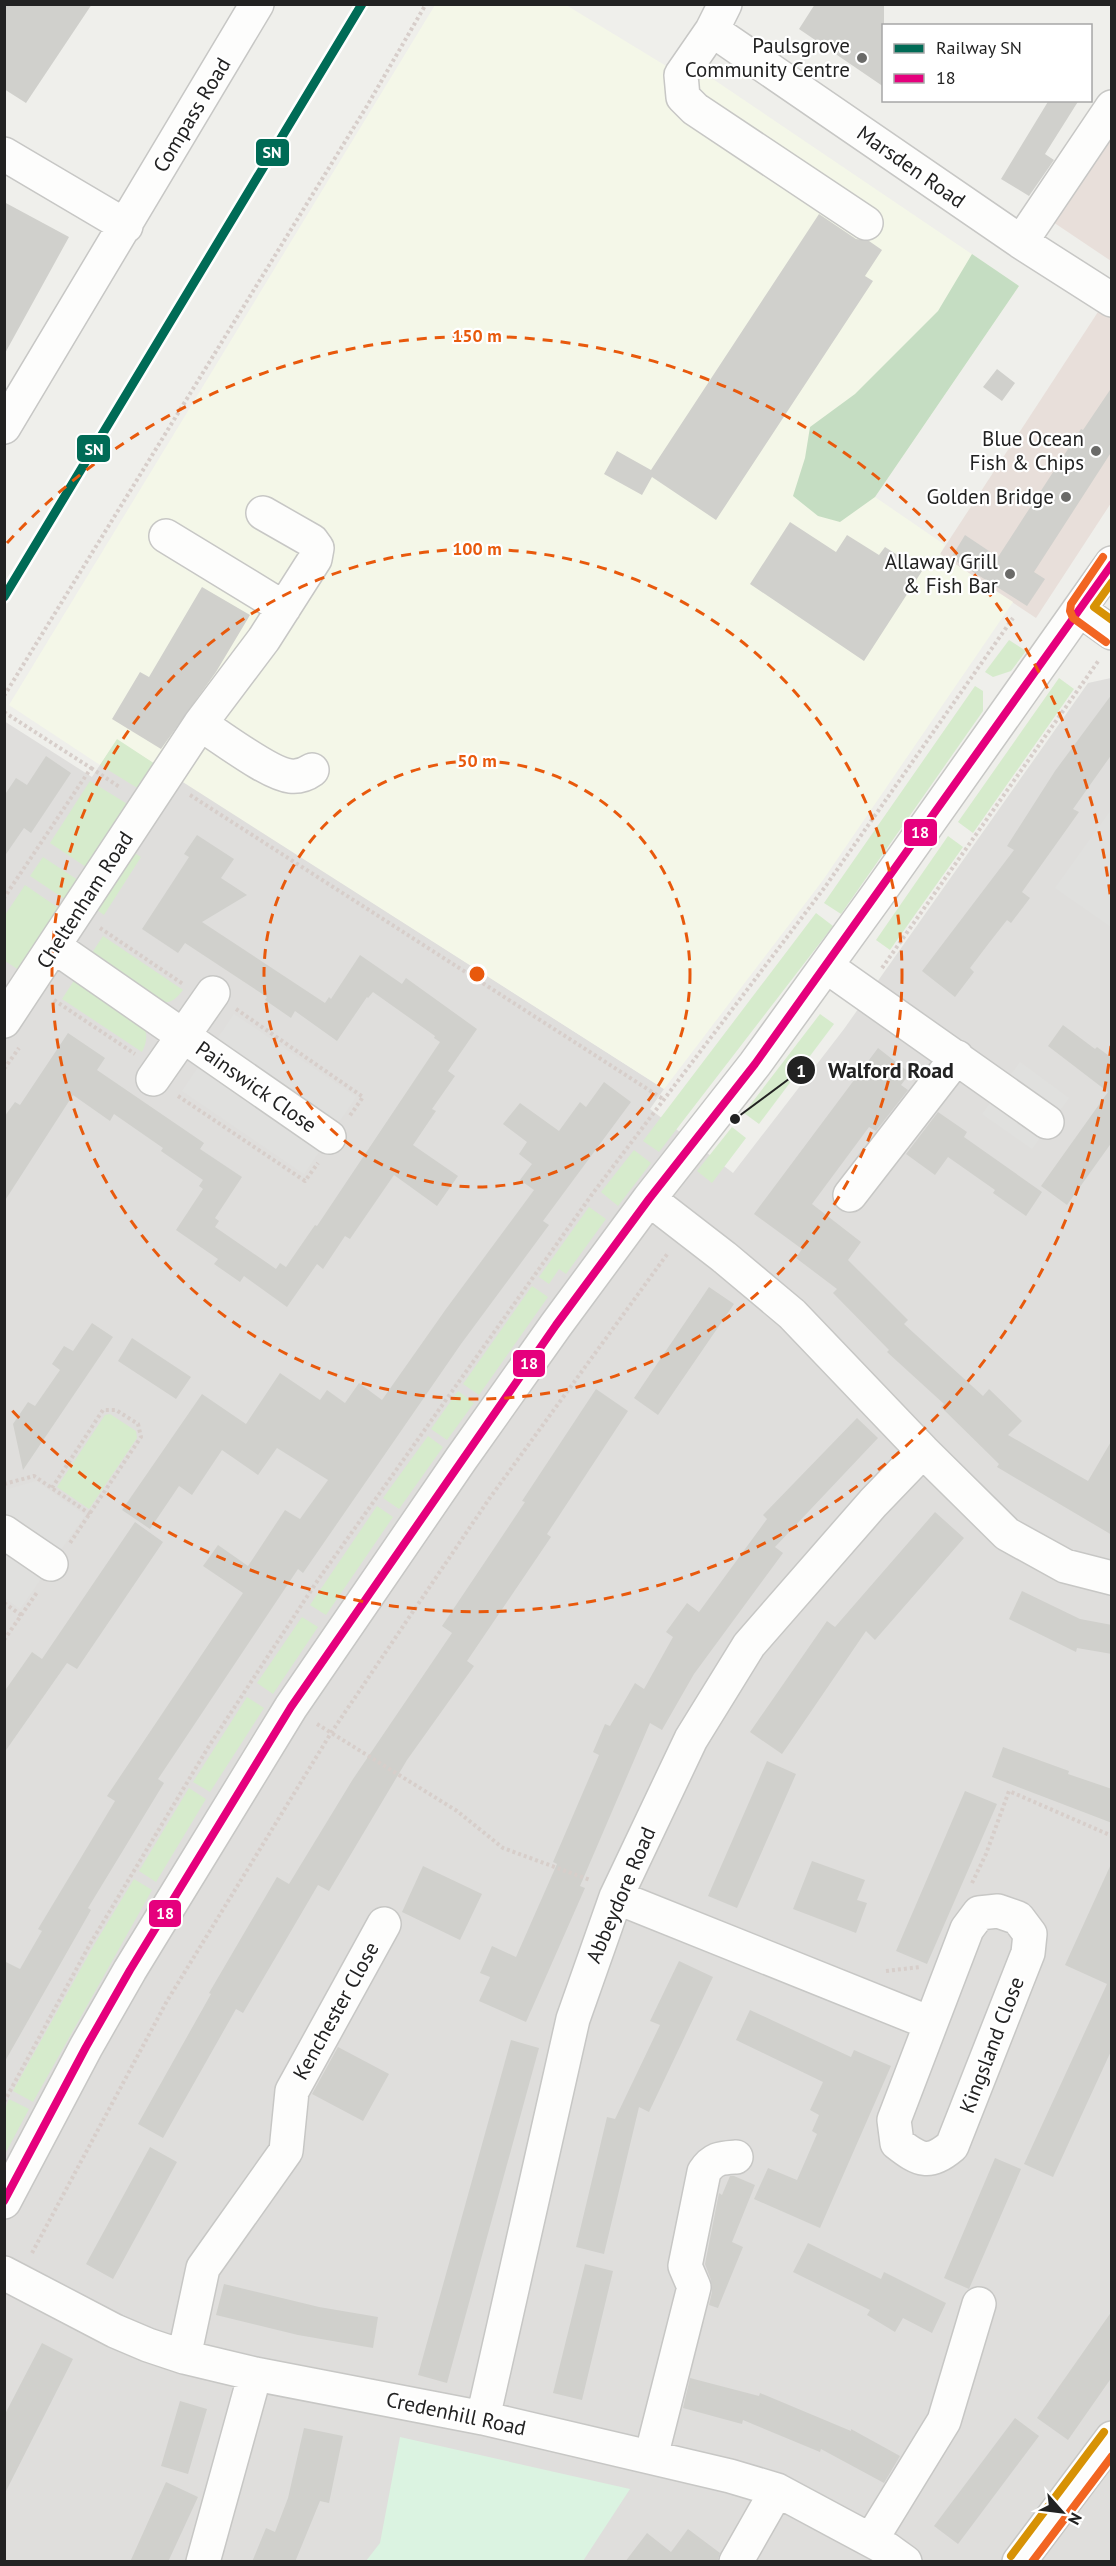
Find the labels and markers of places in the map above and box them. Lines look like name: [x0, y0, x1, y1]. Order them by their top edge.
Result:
place label: Paulsgrove Community Centre: [685, 32, 850, 83]
marker: Paulsgrove Community Centre: [855, 51, 869, 65]
place label: Blue Ocean Fish & Chips: [970, 425, 1084, 476]
marker: Blue Ocean Fish & Chips: [1089, 444, 1103, 458]
place label: Golden Bridge: [926, 483, 1054, 510]
marker: Golden Bridge: [1059, 490, 1073, 504]
place label: Allaway Grill & Fish Bar: [885, 548, 998, 599]
marker: Allaway Grill & Fish Bar: [1003, 567, 1017, 581]
centre of rings: [467, 964, 487, 984]
callout: Walford Road: [786, 1050, 966, 1090]

